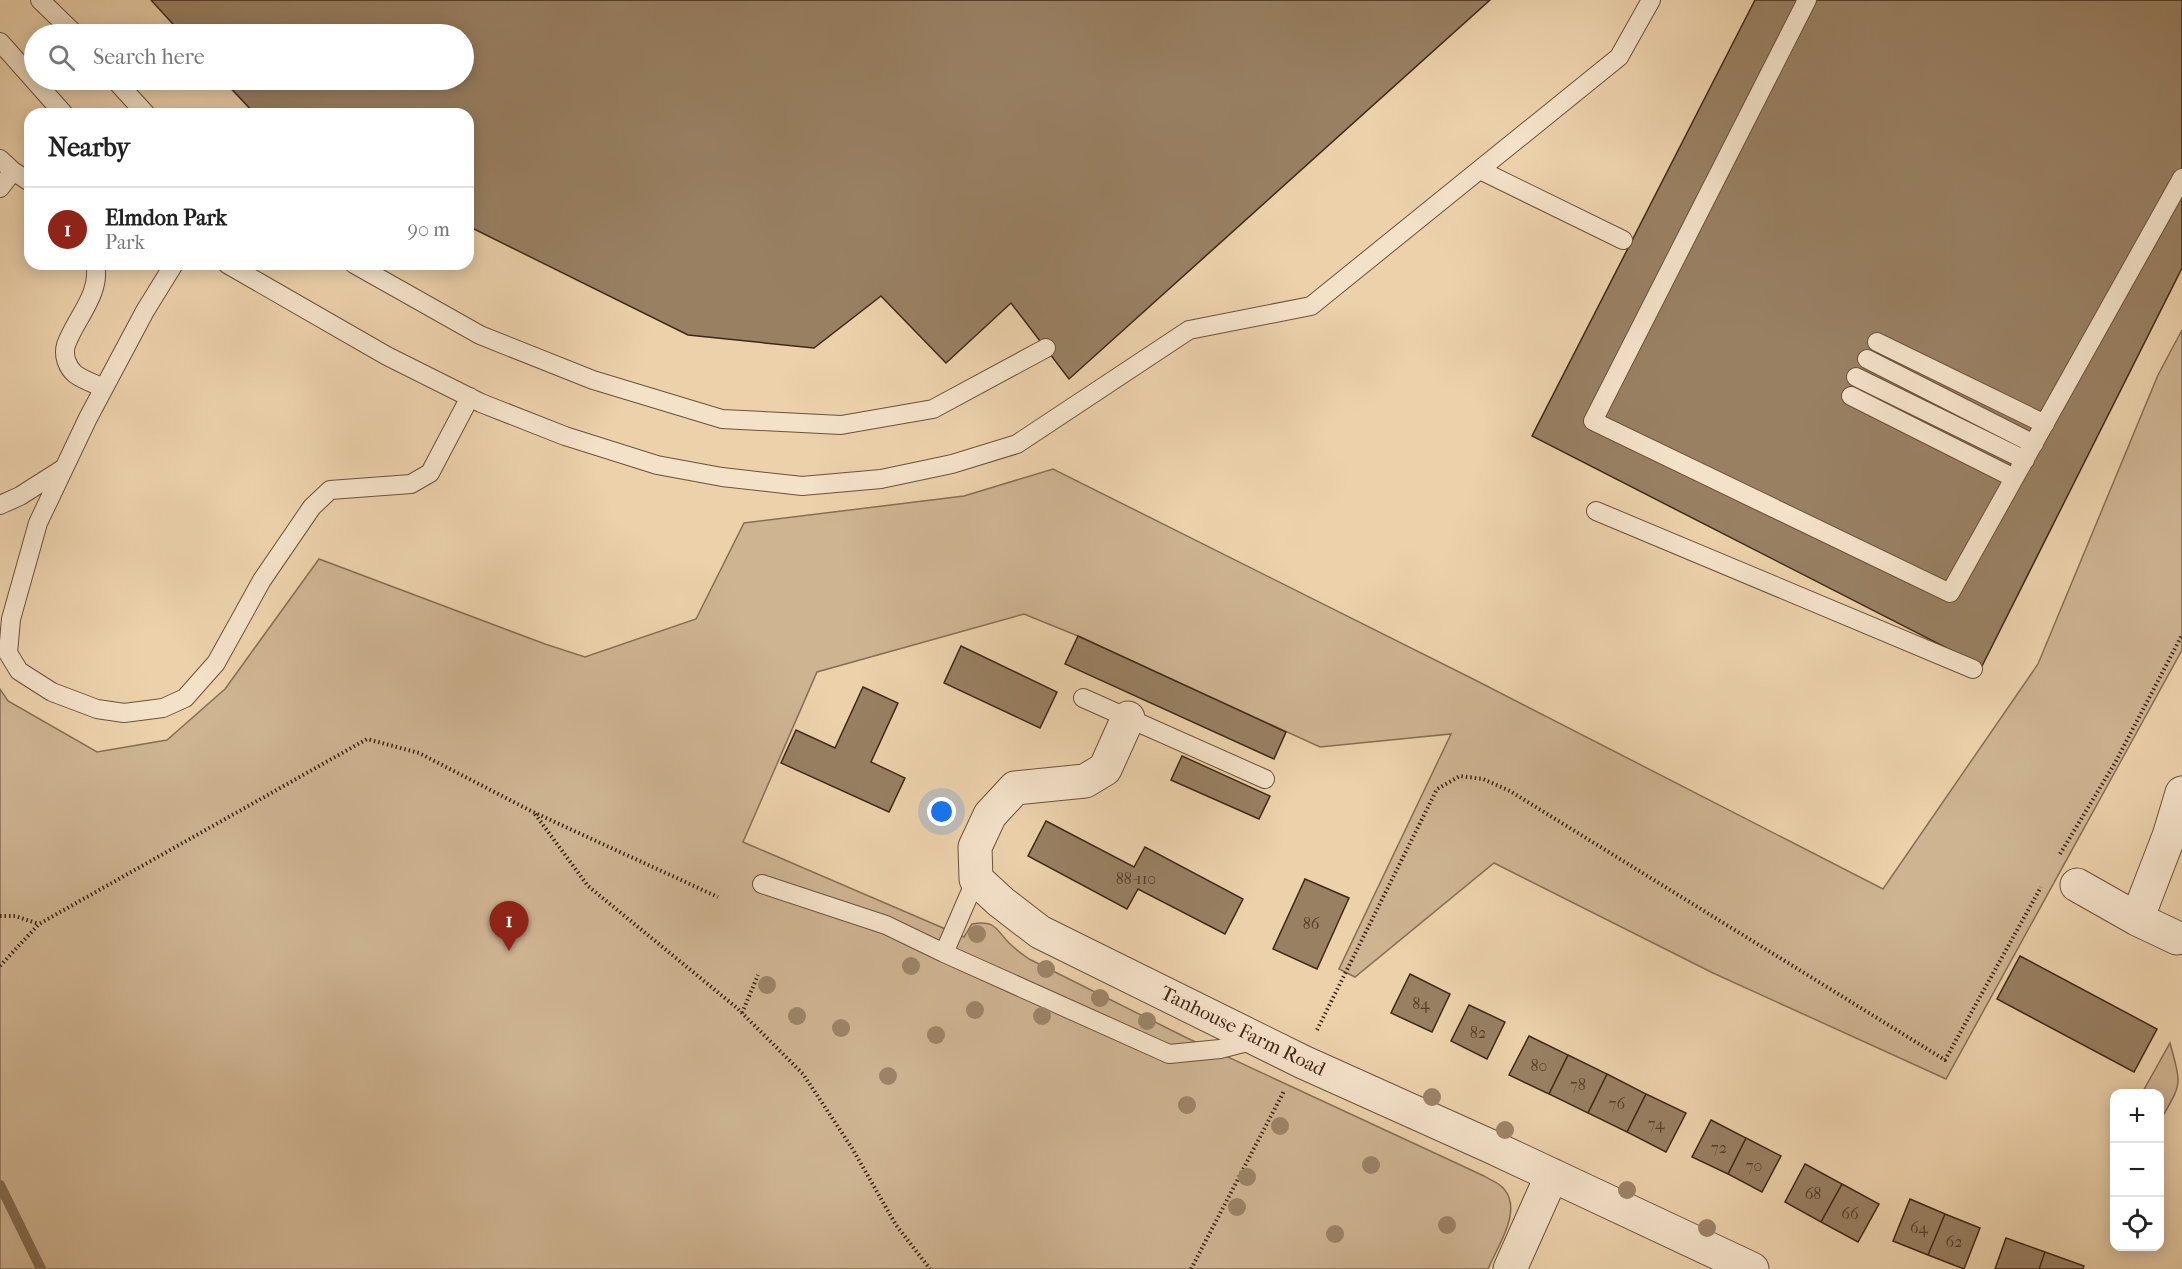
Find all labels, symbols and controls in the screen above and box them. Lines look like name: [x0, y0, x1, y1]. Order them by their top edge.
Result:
search box: [24, 24, 474, 90]
icon: search: [45, 41, 78, 74]
text: Search here: [93, 44, 205, 70]
text: Nearby: [48, 132, 130, 163]
text: Elmdon Park: [105, 205, 227, 231]
text: 1: [64, 218, 71, 241]
text: 90 m: [408, 218, 450, 241]
text: Park: [105, 231, 145, 254]
your location: [927, 797, 956, 826]
house number: 88-110: [1116, 869, 1156, 888]
pin: 1: [490, 902, 528, 951]
house number: 86: [1303, 914, 1320, 933]
street label: Tanhouse Farm Road: [1157, 981, 1330, 1081]
house number: 84: [1412, 994, 1430, 1013]
house number: 82: [1470, 1023, 1486, 1042]
house number: 80: [1531, 1056, 1547, 1075]
house number: 78: [1570, 1075, 1586, 1094]
map controls: [2110, 1089, 2164, 1251]
button: +: [2110, 1089, 2164, 1143]
house number: 76: [1609, 1094, 1626, 1113]
house number: 74: [1648, 1114, 1665, 1133]
house number: 72: [1711, 1138, 1727, 1157]
button: −: [2110, 1143, 2164, 1197]
house number: 70: [1746, 1156, 1762, 1175]
house number: 68: [1805, 1184, 1821, 1203]
button: locate: [2110, 1197, 2164, 1251]
house number: 66: [1841, 1204, 1859, 1223]
house number: 64: [1910, 1218, 1929, 1237]
house number: 62: [1946, 1232, 1962, 1251]

